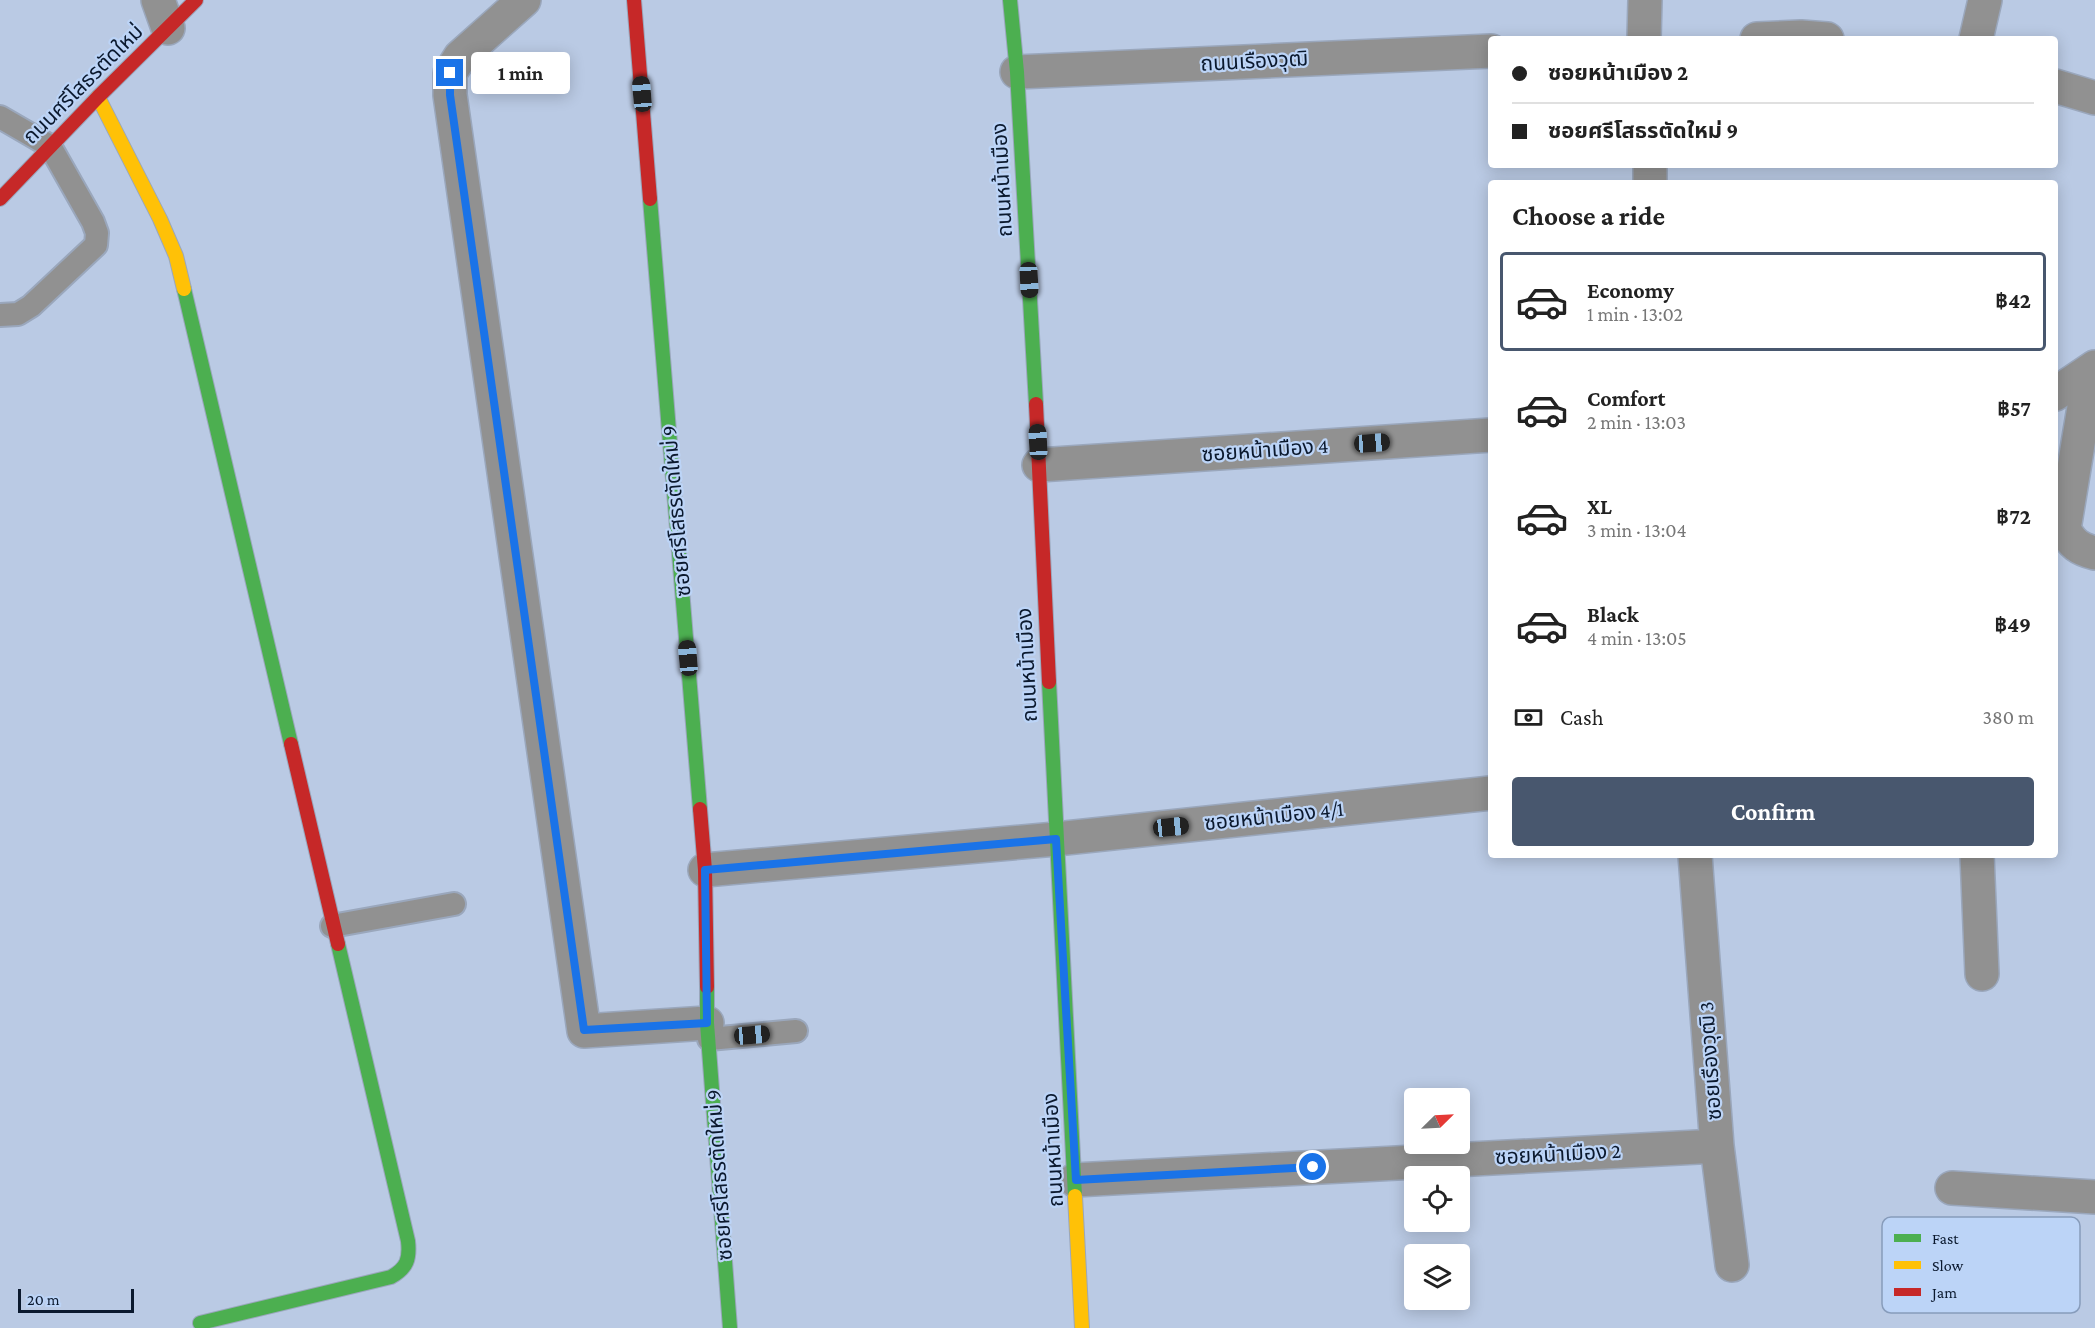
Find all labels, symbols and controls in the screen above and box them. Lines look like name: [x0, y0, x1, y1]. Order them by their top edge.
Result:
street label: ถนนศรีโสธรตัดใหม่: [18, 19, 148, 149]
street label: ถนนเรืองวุฒิ: [1200, 46, 1308, 77]
callout: 1 min: [471, 52, 570, 94]
route end: [436, 59, 463, 86]
text: ซอยหน้าเมือง 2: [1548, 60, 1688, 85]
text: 1 min: [498, 62, 543, 84]
car: [631, 75, 653, 113]
text: ซอยศรีโสธรตัดใหม่ 9: [1548, 118, 1738, 143]
street label: ถนนหน้าเมือง: [987, 122, 1017, 238]
text: Choose a ride: [1512, 201, 1665, 231]
car: [1019, 262, 1039, 298]
icon: car: [1515, 275, 1569, 329]
text: Economy: [1587, 278, 1674, 303]
text: ฿42: [1995, 288, 2031, 313]
text: 1 min · 13:02: [1587, 303, 1683, 325]
icon: car: [1515, 383, 1569, 437]
text: Comfort: [1587, 386, 1665, 411]
text: ฿57: [1997, 396, 2031, 421]
text: 2 min · 13:03: [1587, 411, 1686, 433]
street label: ซอยศรีโสธรตัดใหม่ 9: [657, 424, 695, 598]
car: [1028, 424, 1048, 460]
car: [1353, 433, 1391, 453]
street label: ซอยหน้าเมือง 4: [1201, 434, 1329, 466]
icon: car: [1515, 491, 1569, 545]
text: XL: [1587, 494, 1612, 519]
text: ฿72: [1996, 504, 2031, 529]
text: 3 min · 13:04: [1587, 519, 1687, 541]
icon: car: [1515, 599, 1569, 653]
text: Black: [1587, 602, 1639, 627]
street label: ถนนหน้าเมือง: [1012, 607, 1042, 723]
text: ฿49: [1994, 612, 2031, 637]
text: 4 min · 13:05: [1587, 627, 1687, 649]
car: [677, 639, 699, 677]
icon: cash: [1512, 701, 1545, 734]
text: Cash: [1560, 705, 1604, 730]
text: 380 m: [1983, 706, 2034, 728]
button: Confirm: [1512, 777, 2034, 846]
street label: ซอยหน้าเมือง 4/1: [1203, 797, 1345, 835]
car: [1152, 816, 1190, 838]
street label: ซอยเรืองวุฒิ 3: [1694, 1001, 1727, 1121]
car: [733, 1024, 771, 1046]
street label: ซอยศรีโสธรตัดใหม่ 9: [701, 1088, 737, 1262]
north arrow: [1404, 1088, 1470, 1154]
map controls: [1404, 1088, 1470, 1310]
street label: ถนนหน้าเมือง: [1038, 1092, 1068, 1208]
street label: ซอยหน้าเมือง 2: [1494, 1139, 1622, 1169]
route start: [1299, 1153, 1326, 1180]
button: locate: [1404, 1166, 1470, 1232]
legend: [1882, 1217, 2080, 1313]
text: Fast: [1932, 1230, 1959, 1247]
button: layers: [1404, 1244, 1470, 1310]
text: Slow: [1932, 1257, 1964, 1274]
text: Jam: [1930, 1284, 1957, 1302]
scale bar: [18, 1286, 134, 1314]
text: 20 m: [27, 1291, 60, 1308]

